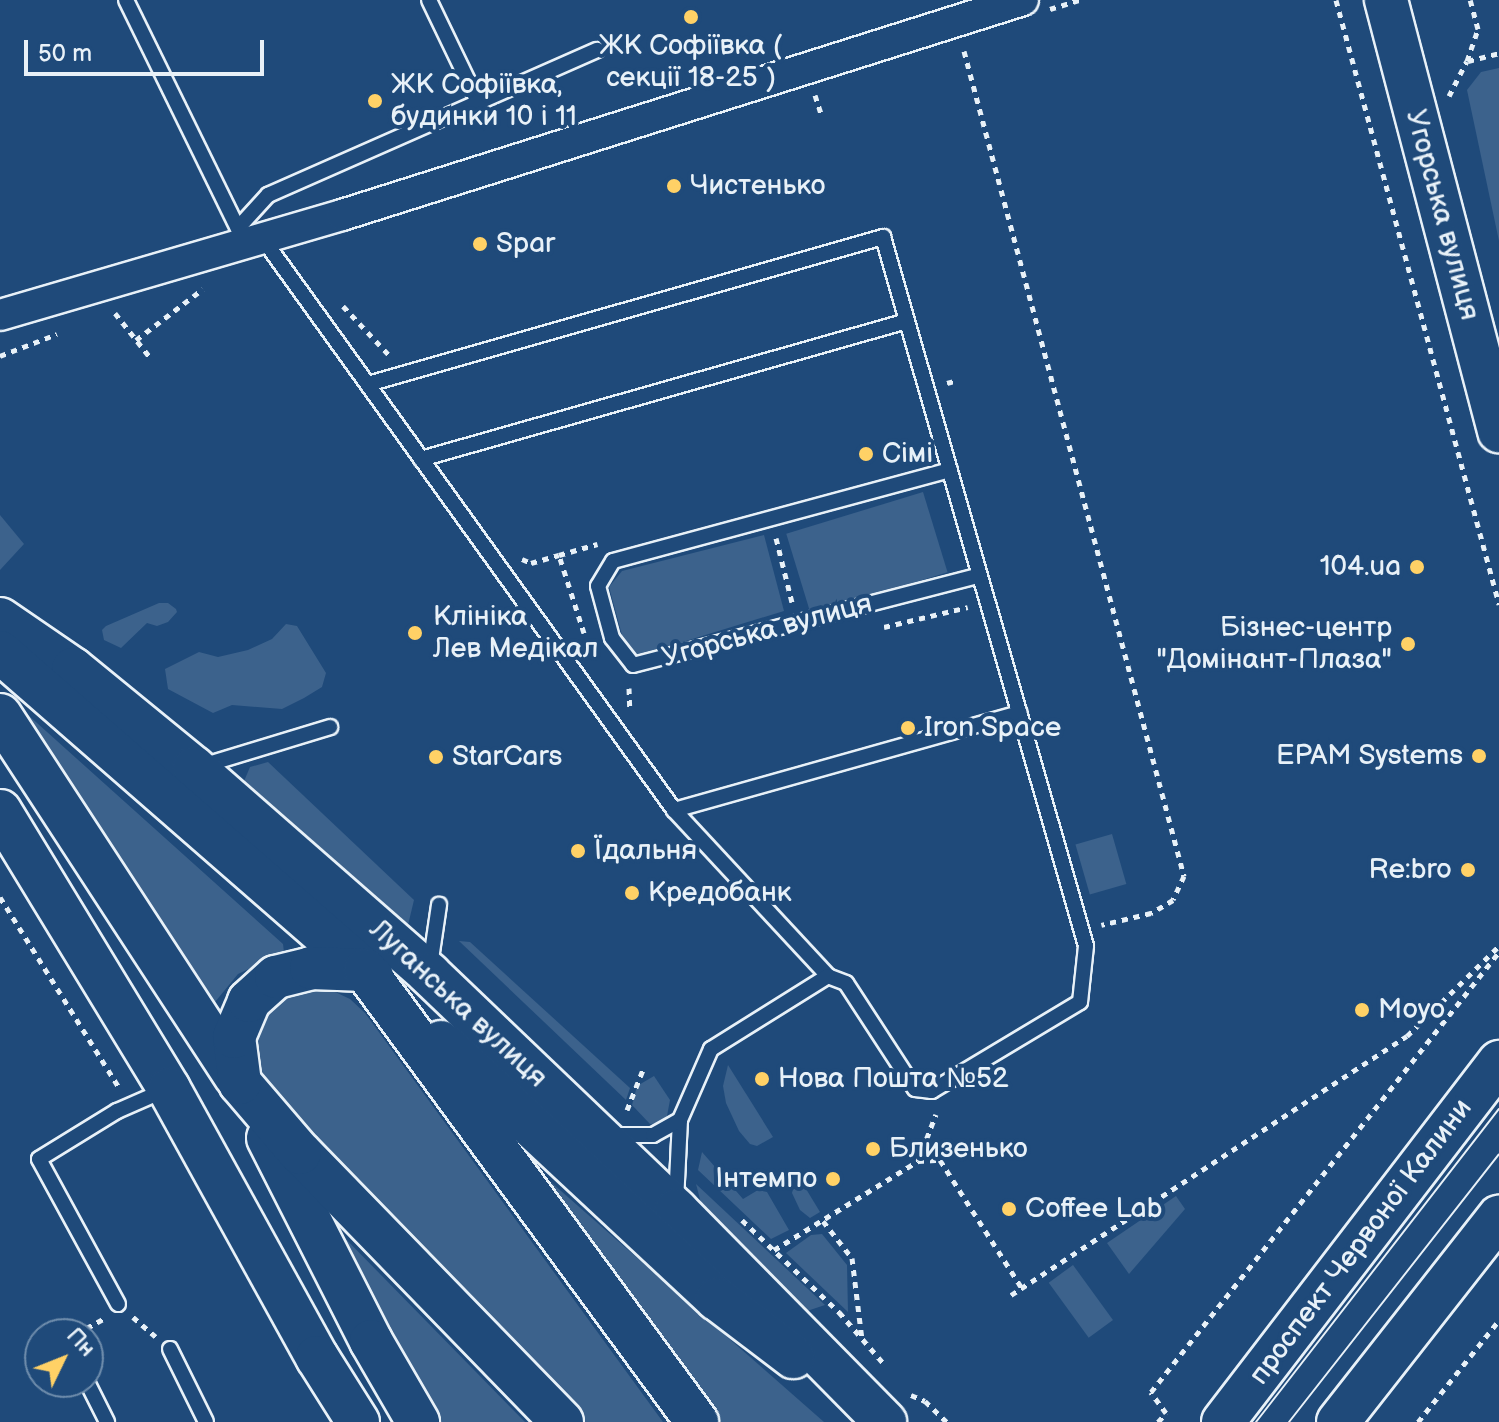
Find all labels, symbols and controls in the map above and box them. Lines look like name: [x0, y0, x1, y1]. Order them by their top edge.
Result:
marker: ЖК Софіївка ( секції 18-25 ): [682, 8, 700, 26]
scale bar: [28, 24, 268, 74]
place label: ЖК Софіївка ( секції 18-25 ): [599, 29, 783, 95]
text: 50 m: [38, 39, 92, 68]
place label: ЖК Софіївка, будинки 10 і 11: [391, 68, 577, 134]
marker: ЖК Софіївка, будинки 10 і 11: [366, 92, 384, 110]
street label: Угорська вулиця: [1398, 106, 1486, 324]
place label: Чистенько: [690, 169, 825, 203]
marker: Чистенько: [665, 177, 683, 195]
place label: Spar: [496, 227, 555, 261]
marker: Spar: [471, 235, 489, 253]
place label: Сімі: [882, 437, 933, 471]
marker: Сімі: [857, 445, 875, 463]
place label: 104.ua: [1320, 550, 1401, 584]
marker: 104.ua: [1408, 558, 1426, 576]
street label: Угорська вулиця: [658, 587, 876, 675]
place label: Клініка Лев Медікал: [433, 600, 598, 666]
place label: Бізнес-центр "Домінант-Плаза": [1156, 611, 1392, 677]
marker: Клініка Лев Медікал: [404, 622, 426, 644]
marker: Бізнес-центр "Домінант-Плаза": [1399, 635, 1417, 653]
place label: Iron Space: [924, 711, 1062, 745]
marker: Iron Space: [899, 719, 917, 737]
place label: EPAM Systems: [1275, 739, 1463, 773]
place label: StarCars: [452, 740, 562, 774]
marker: EPAM Systems: [1470, 747, 1488, 765]
marker: StarCars: [427, 748, 445, 766]
place label: Їдальня: [594, 834, 697, 868]
marker: Їдальня: [569, 842, 587, 860]
place label: Re:bro: [1369, 853, 1452, 887]
marker: Re:bro: [1459, 861, 1477, 879]
place label: Кредобанк: [648, 876, 792, 910]
marker: Кредобанк: [623, 884, 641, 902]
street label: Луганська вулиця: [362, 913, 554, 1095]
place label: Moyo: [1378, 993, 1446, 1027]
marker: Moyo: [1353, 1001, 1371, 1019]
place label: Нова Пошта №52: [778, 1062, 1008, 1096]
marker: Нова Пошта №52: [753, 1070, 771, 1088]
street label: проспект Червоної Калини: [1243, 1092, 1479, 1392]
place label: Близенько: [889, 1132, 1028, 1166]
marker: Близенько: [864, 1140, 882, 1158]
place label: Інтемпо: [715, 1162, 817, 1196]
marker: Інтемпо: [824, 1170, 842, 1188]
place label: Coffee Lab: [1025, 1192, 1162, 1226]
marker: Coffee Lab: [1000, 1200, 1018, 1218]
north arrow: [24, 1318, 104, 1398]
text: Пн: [61, 1323, 100, 1363]

